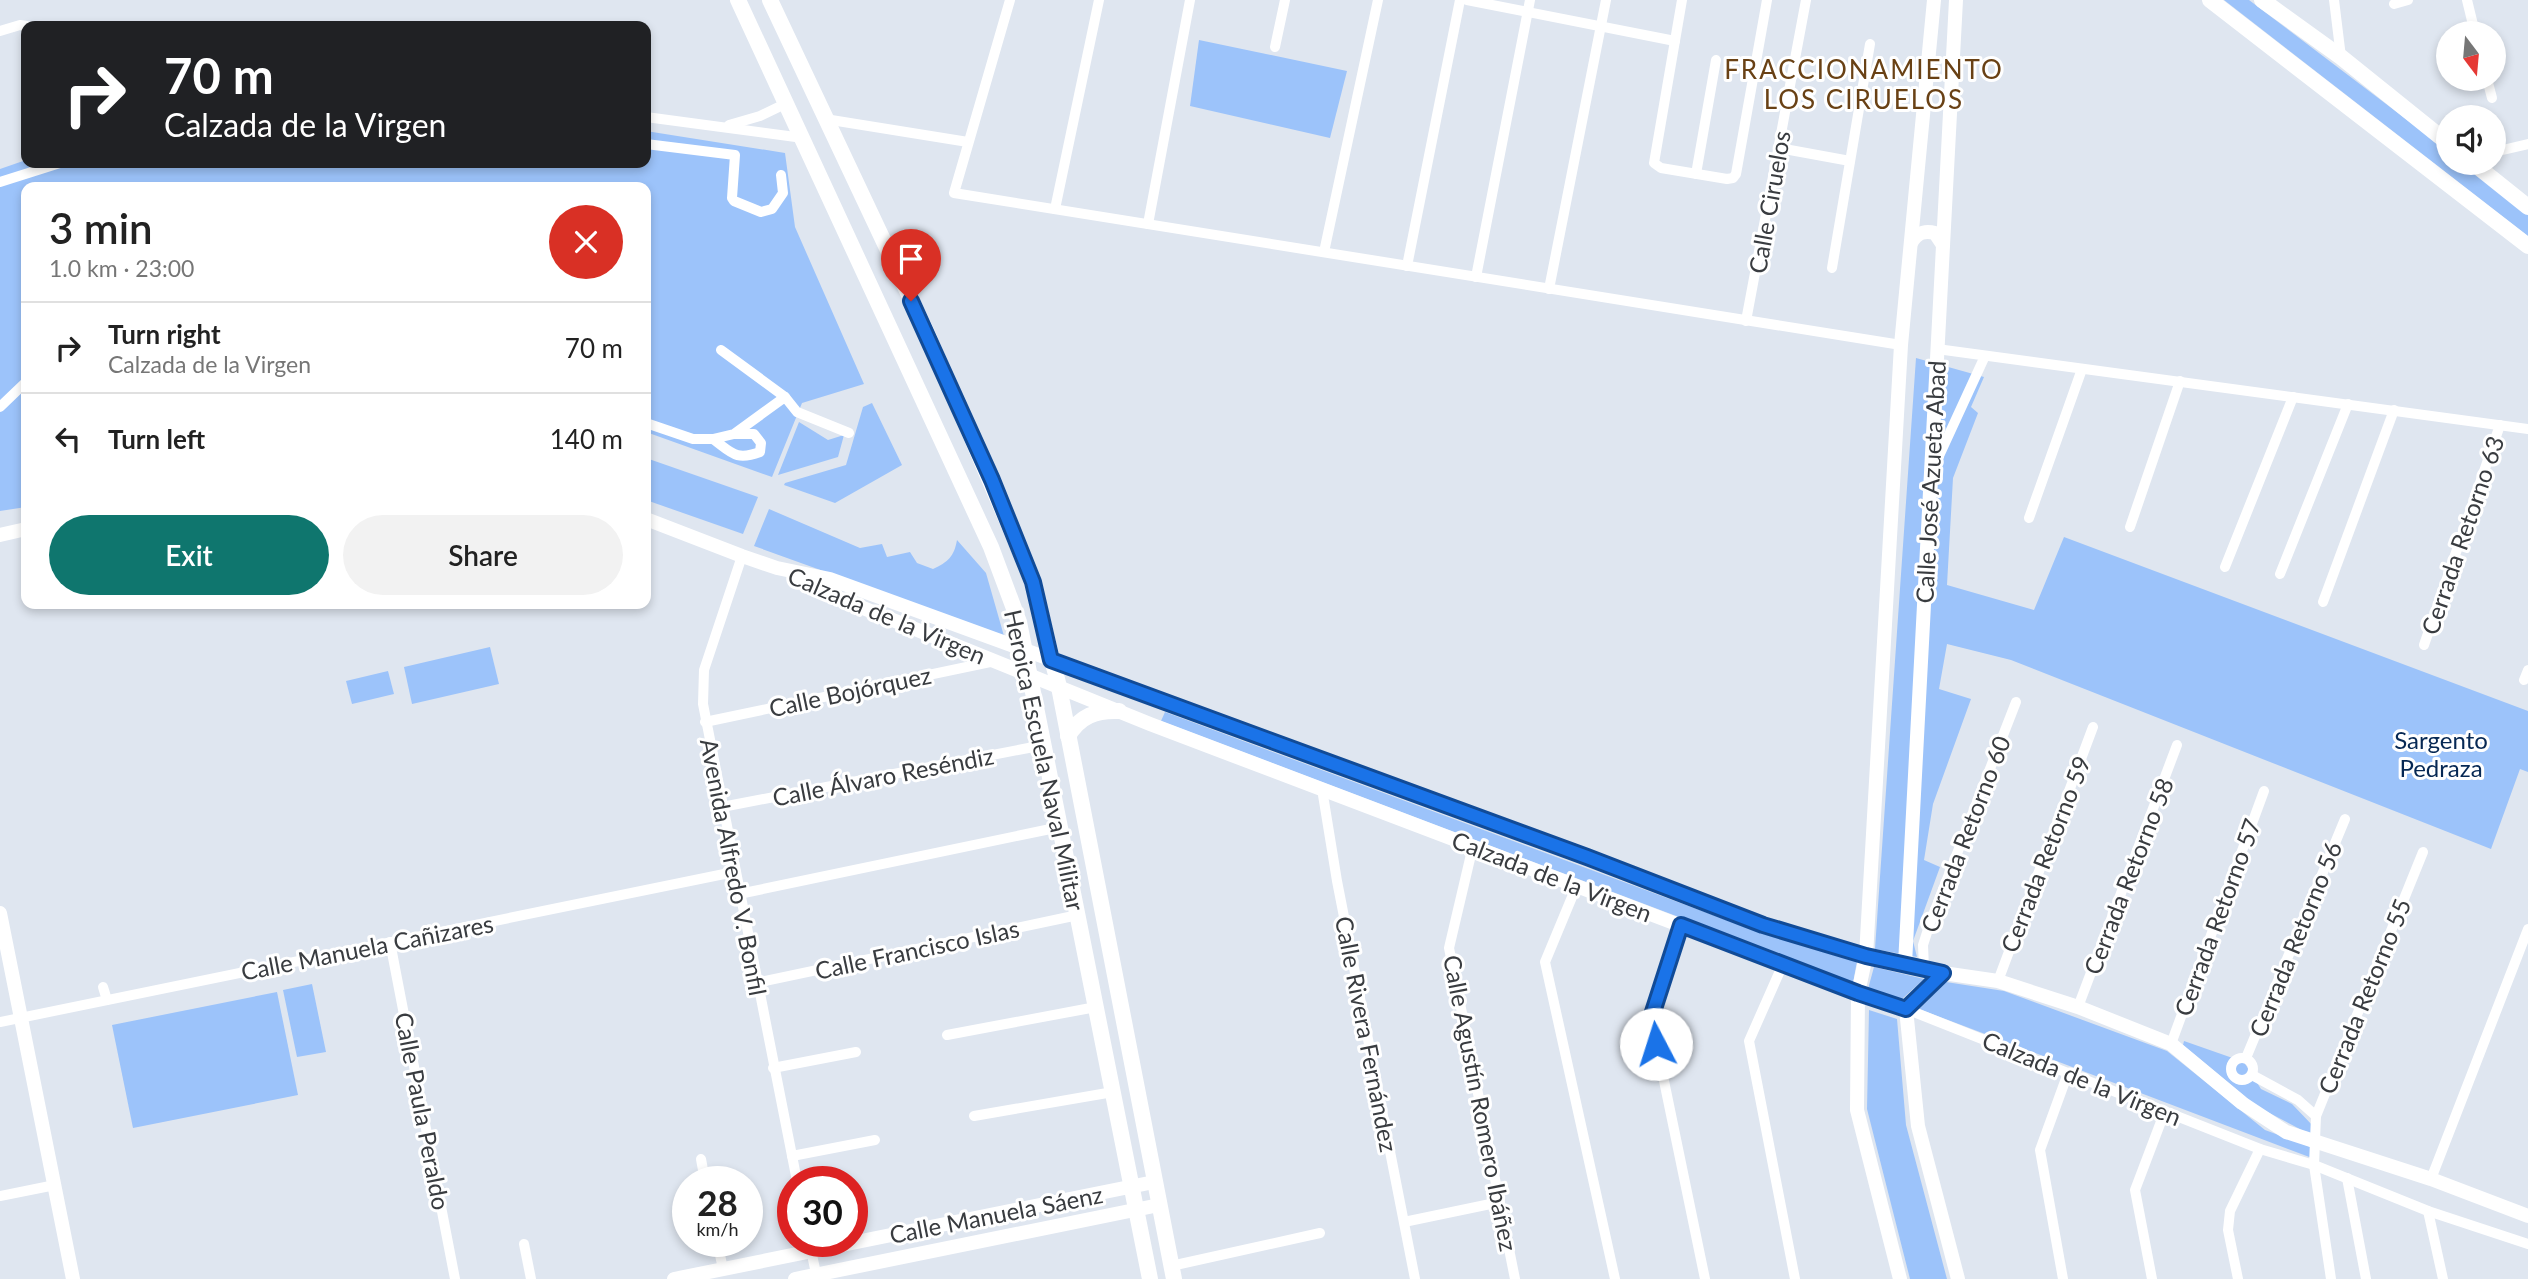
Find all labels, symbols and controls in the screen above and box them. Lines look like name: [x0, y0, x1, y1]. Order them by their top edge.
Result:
north arrow: [2436, 21, 2506, 91]
map controls: [2436, 21, 2506, 175]
text: 70 m: [164, 46, 274, 104]
icon: right: [49, 49, 140, 140]
district label: FRACCIONAMIENTO LOS CIRUELOS: [1724, 53, 2004, 115]
text: Calzada de la Virgen: [164, 105, 446, 144]
button: sound: [2436, 105, 2506, 175]
street label: Calle Ciruelos: [1742, 128, 1796, 276]
text: 3 min: [49, 203, 153, 253]
button: close: [549, 205, 623, 279]
pin: [881, 229, 941, 301]
icon: arrive: [892, 240, 930, 278]
text: 1.0 km · 23:00: [49, 254, 194, 282]
text: Turn right: [108, 318, 221, 350]
icon: right: [49, 329, 87, 367]
text: 70 m: [565, 332, 623, 364]
text: Calzada de la Virgen: [108, 350, 311, 378]
street label: Calle José Azueta Abad: [1909, 360, 1951, 604]
icon: left: [49, 420, 87, 458]
text: Turn left: [108, 423, 205, 455]
text: 140 m: [550, 423, 623, 455]
street label: Cerrada Retorno 63: [2414, 432, 2510, 638]
button: Exit: [49, 515, 329, 595]
button: Share: [343, 515, 623, 595]
street label: Calzada de la Virgen: [784, 560, 990, 670]
street label: Heroica Escuela Naval Militar: [999, 607, 1091, 913]
street label: Calle Bojórquez: [766, 660, 934, 722]
park label: Sargento Pedraza: [2394, 725, 2488, 782]
street label: Cerrada Retorno 60: [1914, 732, 2016, 936]
street label: Avenida Alfredo V. Bonfil: [695, 736, 773, 998]
street label: Calle Álvaro Reséndiz: [770, 740, 996, 812]
street label: Cerrada Retorno 59: [1994, 752, 2096, 956]
street label: Cerrada Retorno 58: [2077, 774, 2179, 978]
street label: Cerrada Retorno 57: [2168, 814, 2266, 1020]
street label: Calzada de la Virgen: [1448, 824, 1656, 928]
street label: Cerrada Retorno 56: [2243, 837, 2347, 1041]
street label: Cerrada Retorno 55: [2312, 894, 2416, 1098]
street label: Calle Manuela Cañizares: [238, 908, 496, 986]
street label: Calle Francisco Islas: [812, 913, 1022, 985]
street label: Calle Rivera Fernández: [1330, 914, 1404, 1155]
street label: Calle Agustín Romero Ibáñez: [1438, 952, 1524, 1254]
position arrow: [1619, 1007, 1693, 1081]
street label: Calle Paula Peraldo: [390, 1010, 456, 1212]
street label: Calzada de la Virgen: [1978, 1025, 2186, 1131]
speed limit sign: 30: [777, 1166, 868, 1257]
street label: Calle Manuela Sáenz: [887, 1179, 1105, 1249]
text: 28: [697, 1181, 738, 1223]
text: km/h: [696, 1218, 739, 1240]

